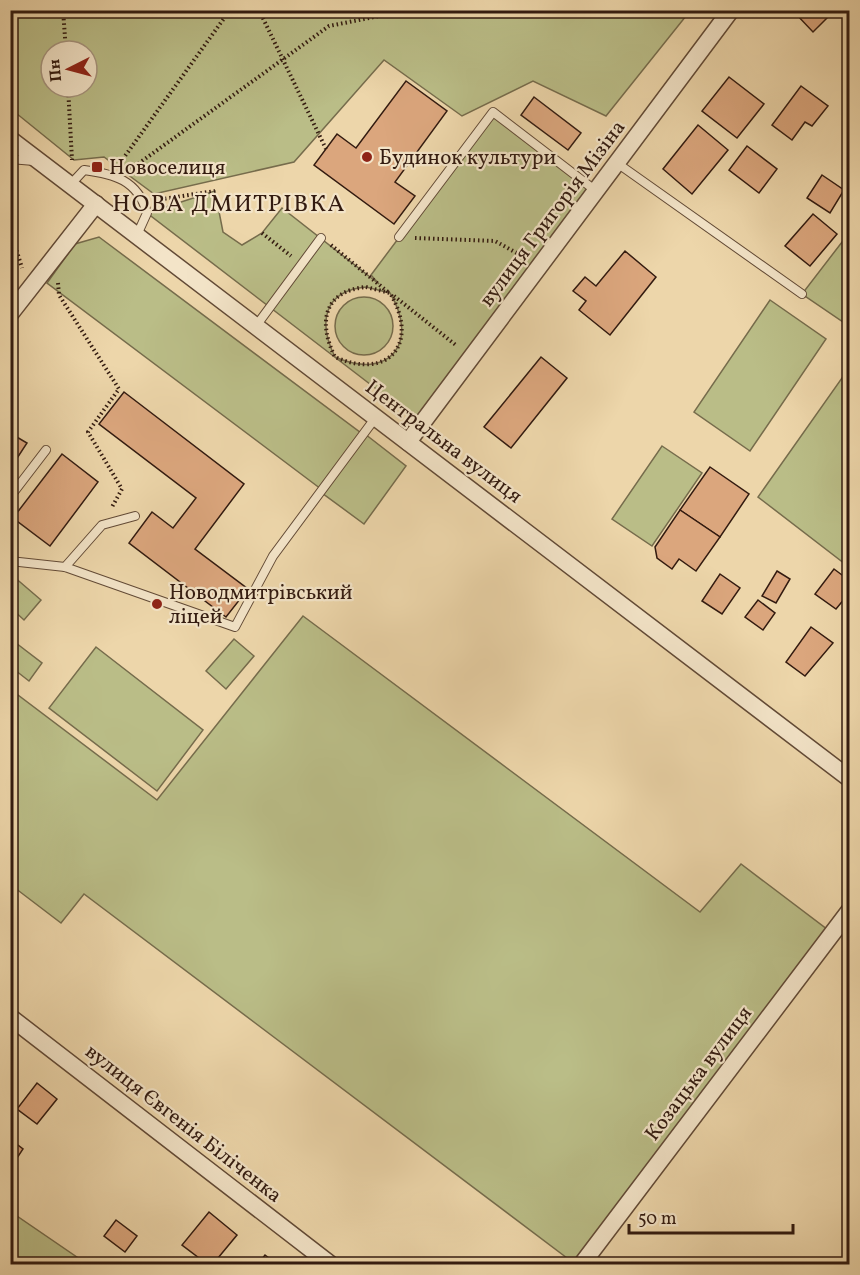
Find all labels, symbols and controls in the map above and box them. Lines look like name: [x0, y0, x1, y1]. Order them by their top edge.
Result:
north arrow: [39, 39, 99, 99]
text: Пн: [44, 58, 68, 83]
street label: вулиця Григорія Мізіна: [473, 115, 633, 313]
place label: Будинок культури: [379, 144, 557, 173]
marker: Будинок культури: [360, 150, 374, 164]
place label: Новоселиця: [109, 154, 225, 183]
marker: Новоселиця: [90, 160, 104, 174]
district label: НОВА ДМИТРІВКА: [112, 188, 346, 222]
street label: Центральна вулиця: [358, 373, 528, 511]
place label: Новодмитрівський ліцей: [169, 579, 353, 632]
marker: Новодмитрівський ліцей: [150, 597, 164, 611]
street label: Козацька вулиця: [639, 1000, 760, 1147]
street label: вулиця Євгенія Біліченка: [79, 1038, 288, 1210]
scale bar: [629, 1197, 792, 1235]
text: 50 m: [638, 1207, 677, 1232]

